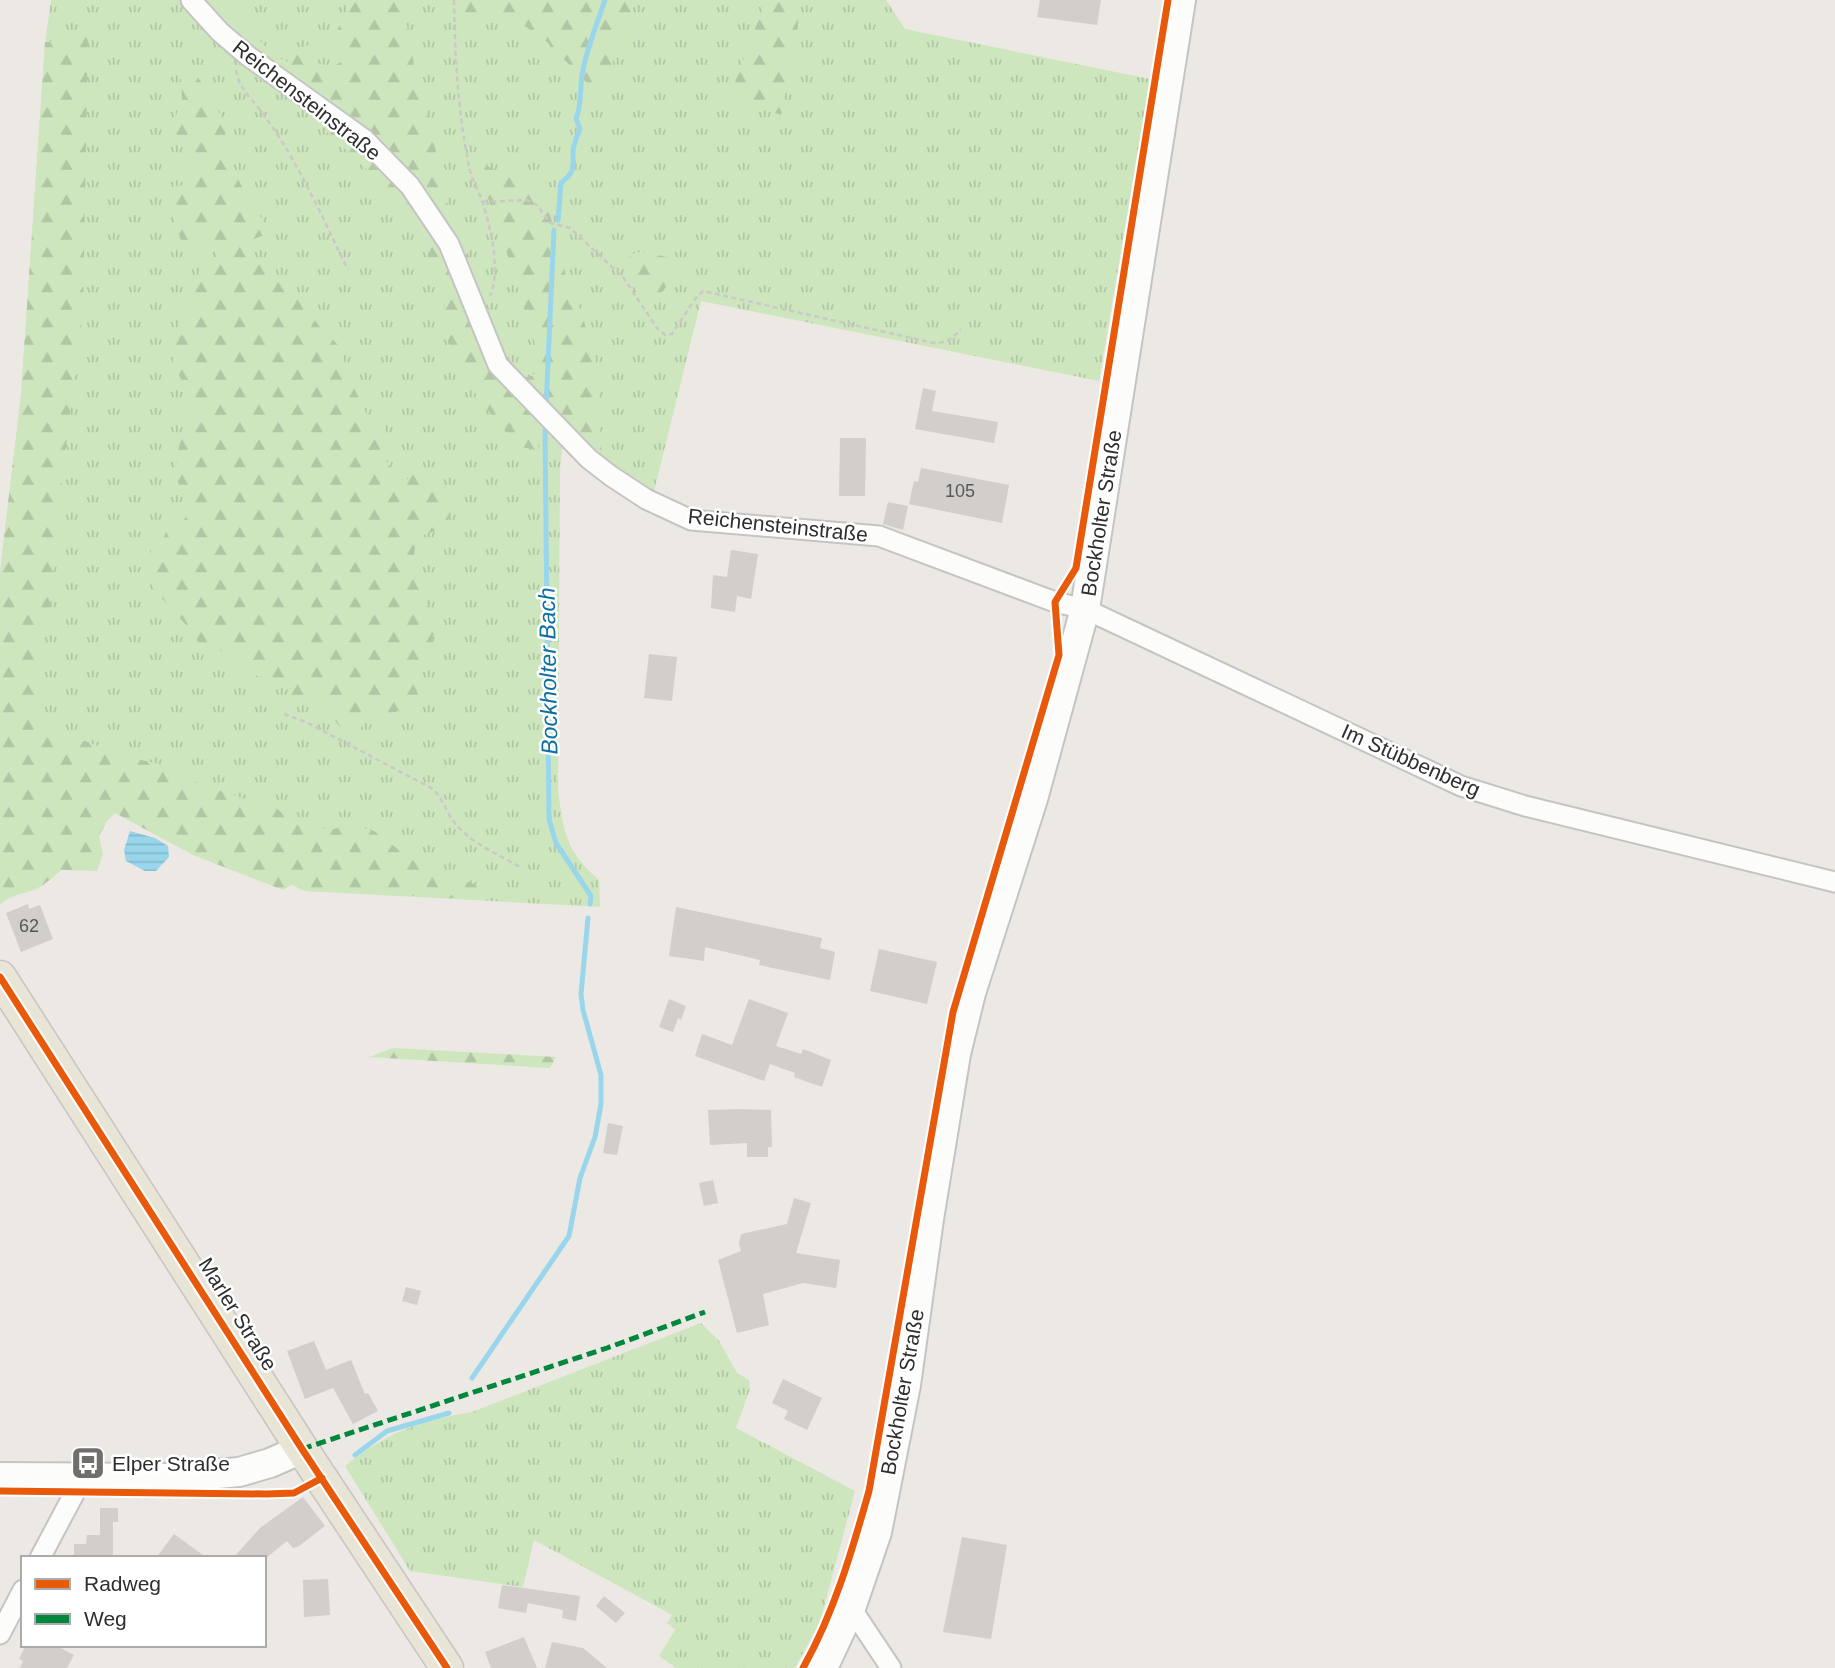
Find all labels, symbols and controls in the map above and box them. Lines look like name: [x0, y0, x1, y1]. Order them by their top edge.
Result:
street label: Reichensteinstraße: [229, 35, 385, 165]
street label: Bockholter Straße: [1076, 428, 1126, 598]
house number: 105: [945, 481, 975, 501]
street label: Reichensteinstraße: [687, 504, 869, 546]
water label: Bockholter Bach: [534, 587, 562, 755]
street label: Im Stübbenberg: [1338, 719, 1484, 801]
house number: 62: [19, 916, 39, 936]
street label: Marler Straße: [194, 1253, 282, 1375]
street label: Bockholter Straße: [876, 1307, 928, 1477]
bus stop icon: Elper Straße: [69, 1444, 107, 1482]
place label: Elper Straße: [112, 1452, 230, 1475]
legend: [21, 1556, 266, 1647]
text: Radweg: [84, 1572, 161, 1595]
text: Weg: [84, 1607, 127, 1630]

